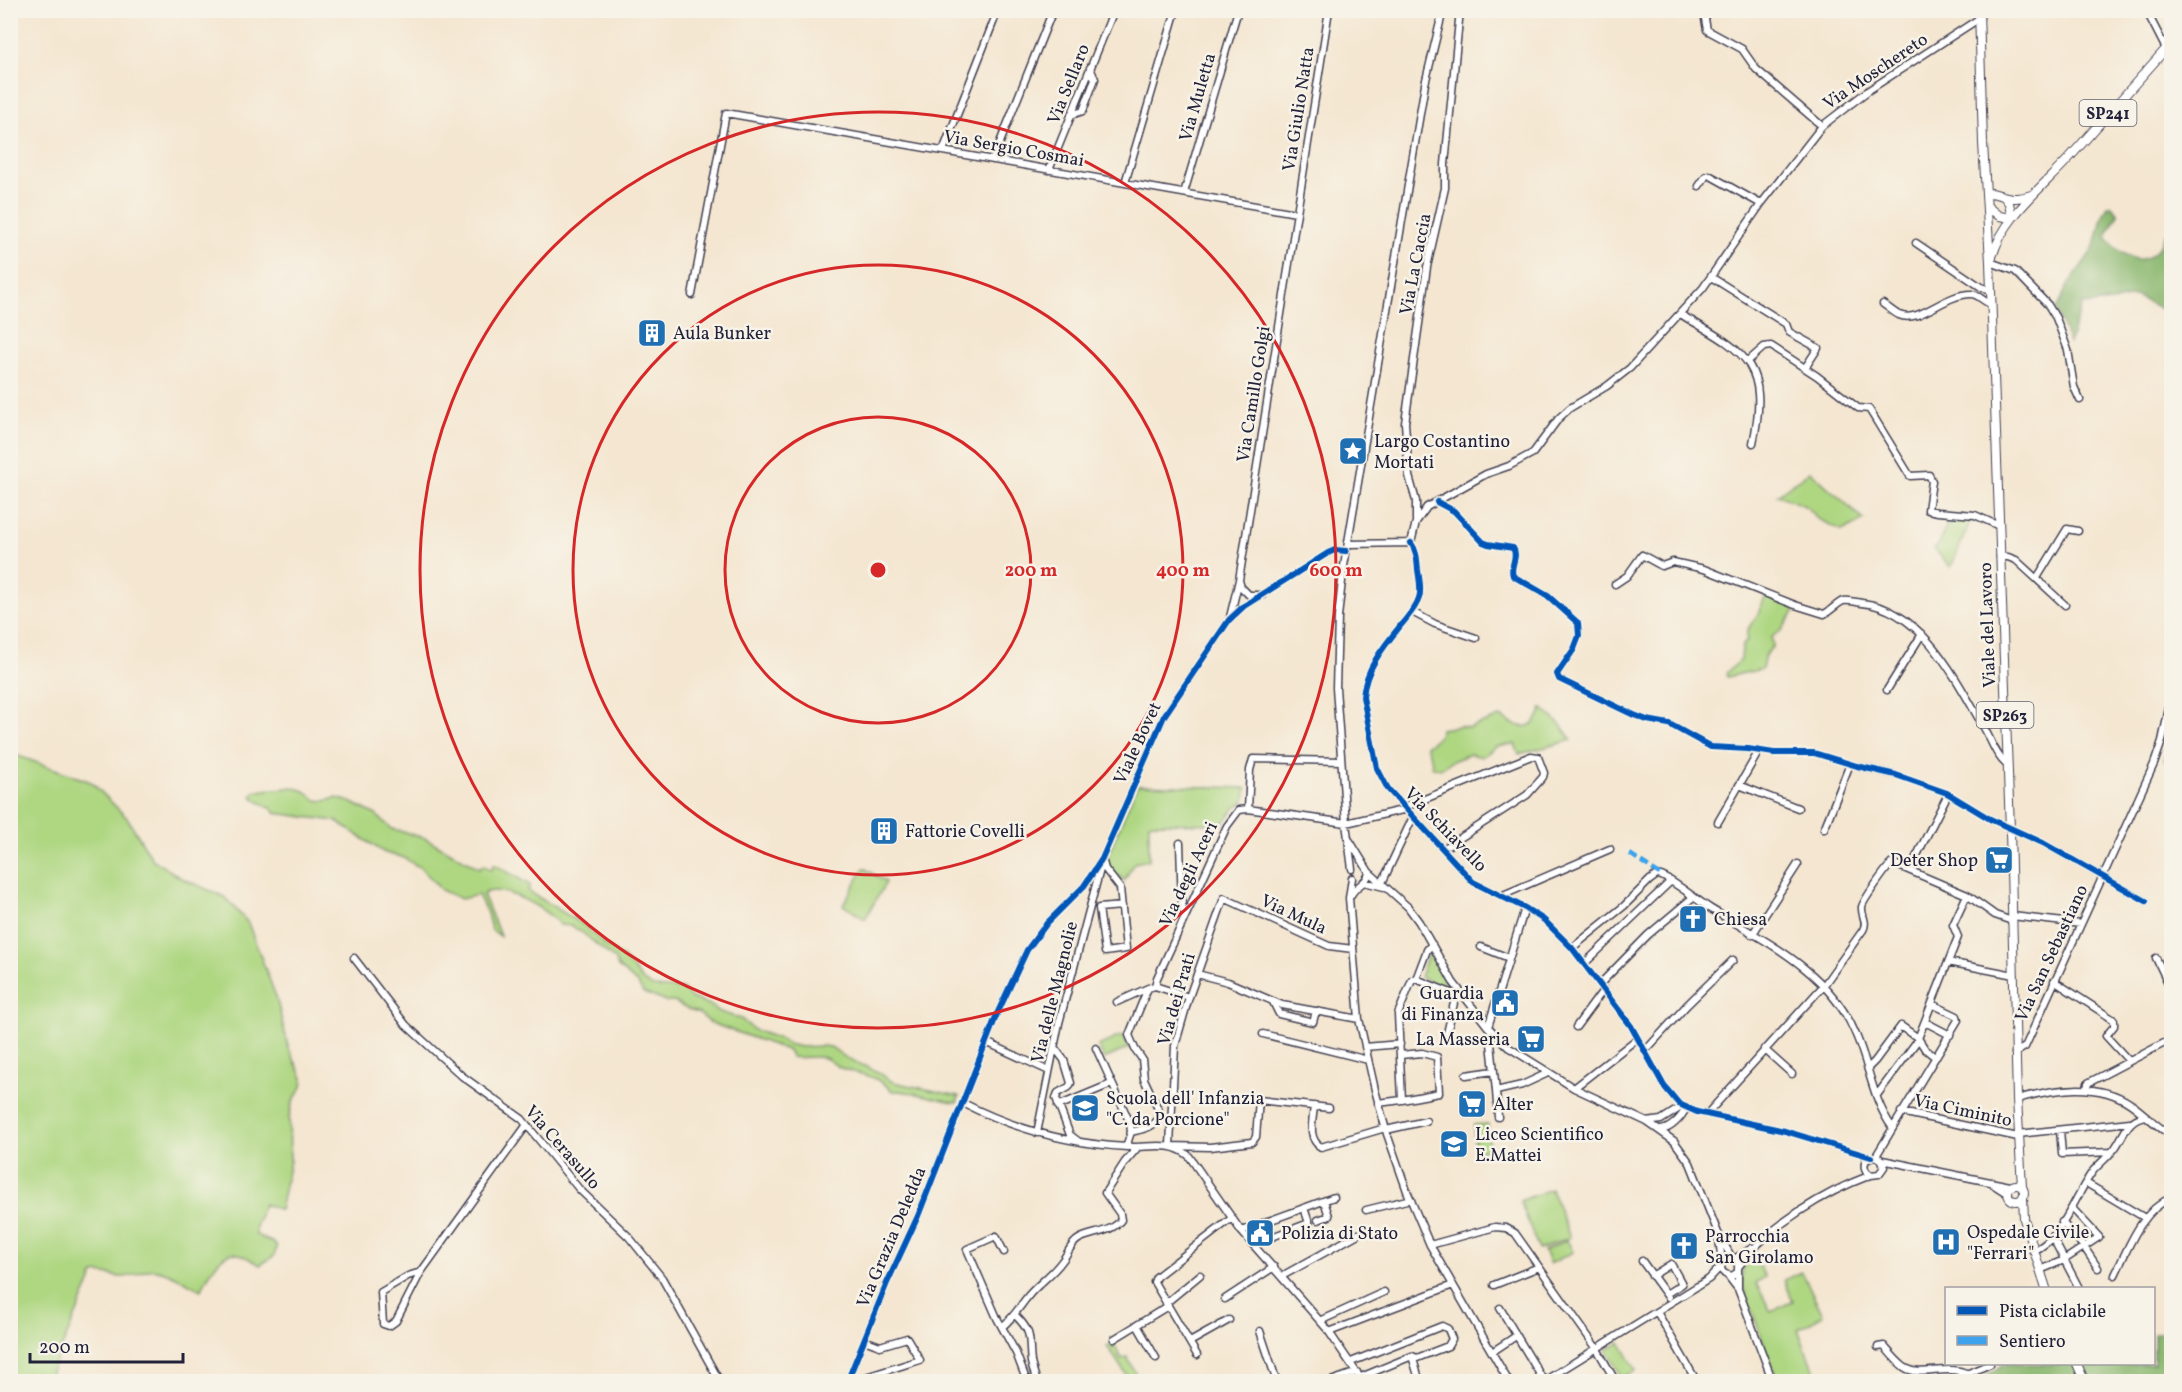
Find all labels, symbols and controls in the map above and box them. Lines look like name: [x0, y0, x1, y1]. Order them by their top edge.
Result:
street label: Via Moschereto: [1818, 28, 1933, 117]
street label: Via Sellaro: [1042, 41, 1097, 129]
street label: Via Giulio Natta: [1277, 45, 1322, 173]
street label: Via Muletta: [1174, 50, 1223, 145]
road number: SP241: [2080, 100, 2136, 126]
street label: Via Sergio Cosmai: [941, 125, 1086, 174]
street label: Via La Caccia: [1394, 211, 1439, 317]
building icon: Aula Bunker: [636, 317, 668, 349]
place label: Aula Bunker: [673, 322, 772, 347]
street label: Via Camillo Golgi: [1231, 324, 1278, 464]
place label: Largo Costantino Mortati: [1374, 430, 1510, 476]
place icon: Largo Costantino Mortati: [1337, 435, 1369, 467]
text: 200 m: [1005, 559, 1057, 584]
text: 400 m: [1156, 559, 1210, 584]
text: 600 m: [1309, 559, 1363, 584]
centre of rings: [868, 560, 888, 580]
street label: Viale del Lavoro: [1974, 562, 2003, 688]
street label: Viale Bovet: [1108, 698, 1168, 789]
road number: SP263: [1976, 702, 2034, 728]
street label: Via Schiavello: [1398, 782, 1492, 878]
building icon: Fattorie Covelli: [868, 815, 900, 847]
street label: Via degli Aceri: [1154, 818, 1225, 931]
place label: Fattorie Covelli: [905, 820, 1025, 845]
supermarket icon: Deter Shop: [1983, 844, 2015, 876]
place label: Deter Shop: [1890, 849, 1978, 874]
street label: Via San Sebastiano: [2010, 881, 2095, 1026]
street label: Via Mula: [1256, 889, 1331, 942]
church icon: Chiesa: [1677, 903, 1709, 935]
place label: Chiesa: [1714, 908, 1767, 933]
street label: Via delle Magnolie: [1026, 919, 1085, 1066]
street label: Via dei Prati: [1152, 950, 1203, 1049]
place label: Guardia di Finanza: [1401, 982, 1484, 1028]
public building icon: Guardia di Finanza: [1489, 987, 1521, 1019]
supermarket icon: La Masseria: [1515, 1023, 1547, 1055]
place label: La Masseria: [1416, 1028, 1510, 1053]
place label: Scuola dell' Infanzia "C. da Porcione": [1106, 1087, 1265, 1133]
supermarket icon: Alter: [1456, 1088, 1488, 1120]
street label: Via Ciminito: [1911, 1089, 2014, 1134]
school or university icon: Scuola dell' Infanzia "C. da Porcione": [1069, 1092, 1101, 1124]
place label: Alter: [1493, 1093, 1534, 1118]
street label: Via Cerasullo: [518, 1100, 606, 1196]
place label: Liceo Scientifico E.Mattei: [1475, 1123, 1604, 1169]
school or university icon: Liceo Scientifico E.Mattei: [1438, 1128, 1470, 1160]
street label: Via Grazia Deledda: [851, 1163, 933, 1312]
public building icon: Polizia di Stato: [1244, 1217, 1276, 1249]
place label: Ospedale Civile "Ferrari": [1967, 1221, 2089, 1267]
place label: Polizia di Stato: [1281, 1222, 1398, 1247]
place label: Parrocchia San Girolamo: [1705, 1225, 1814, 1271]
hospital icon: Ospedale Civile "Ferrari": [1930, 1226, 1962, 1258]
church icon: Parrocchia San Girolamo: [1668, 1230, 1700, 1262]
legend: [1945, 1287, 2155, 1365]
text: Pista ciclabile: [1999, 1300, 2106, 1325]
scale bar: [30, 1326, 183, 1364]
text: Sentiero: [1999, 1330, 2066, 1355]
text: 200 m: [39, 1336, 90, 1361]

